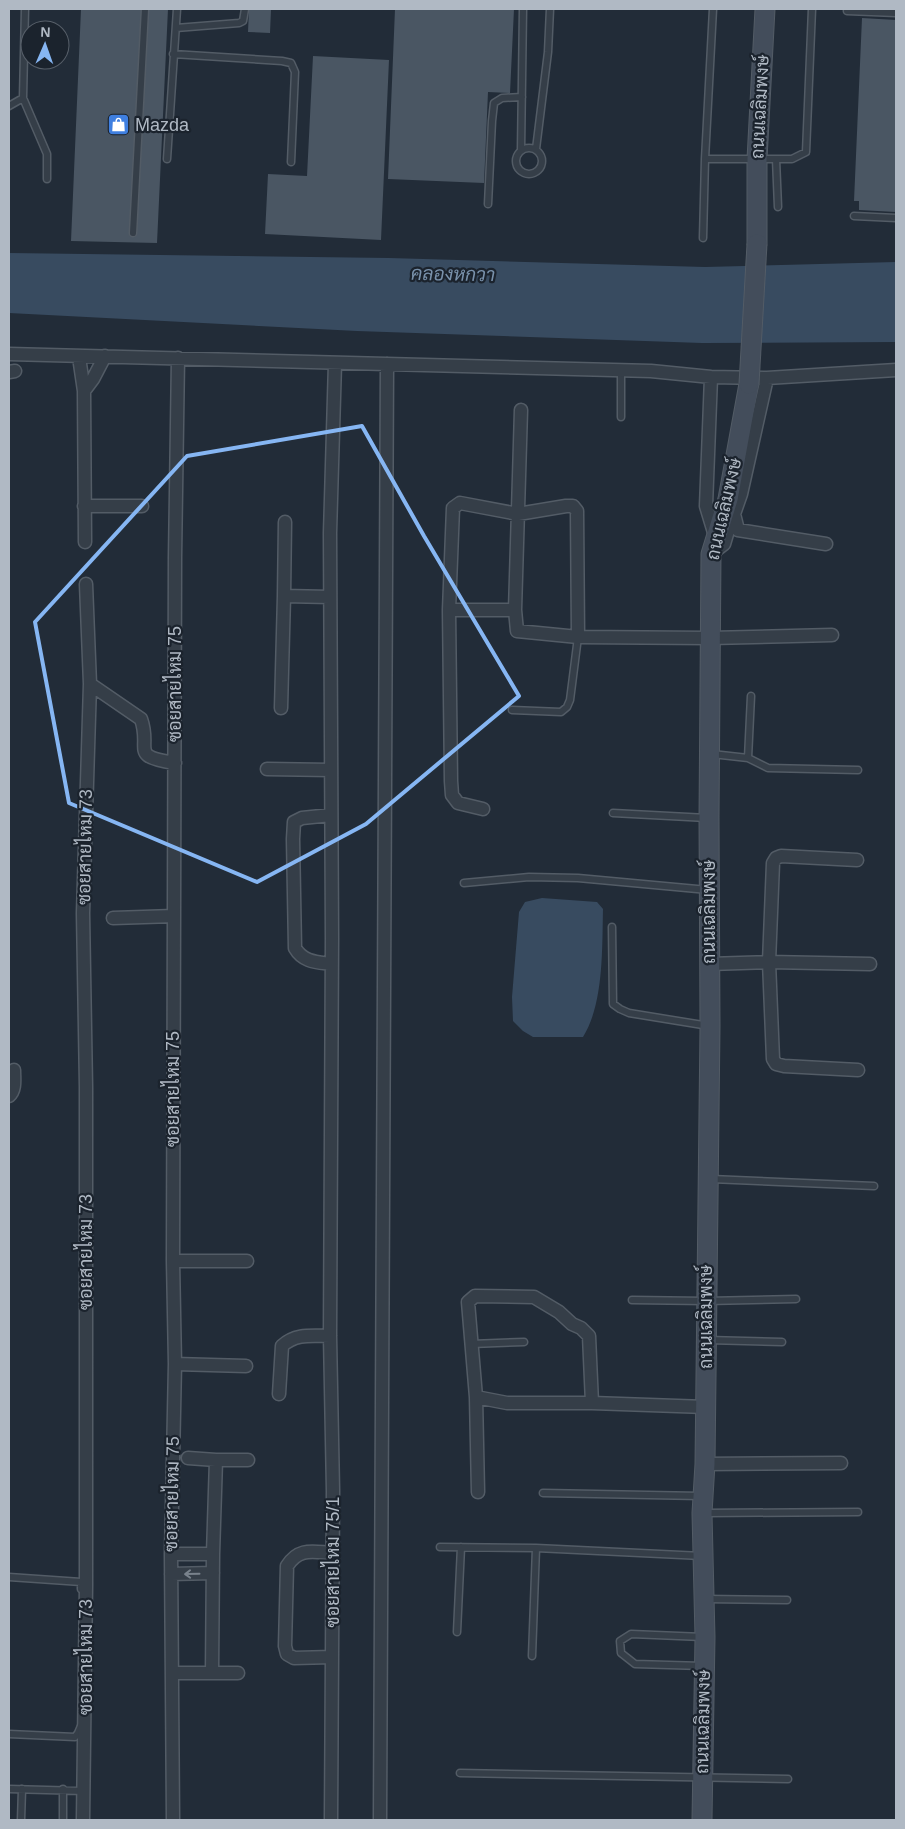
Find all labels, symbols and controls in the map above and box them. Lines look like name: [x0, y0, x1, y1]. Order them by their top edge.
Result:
north arrow: [20, 20, 70, 70]
text: N: [40, 24, 51, 40]
street label: ถนนเฉลิมพงษ์: [744, 54, 773, 159]
shop icon: Mazda: [107, 113, 131, 137]
place label: Mazda: [135, 115, 190, 135]
water label: คลองหกวา: [411, 263, 495, 285]
street label: ถนนเฉลิมพงษ์: [700, 455, 746, 562]
street label: ซอยสายไหม 75: [162, 626, 185, 742]
street label: ซอยสายไหม 73: [71, 789, 96, 905]
street label: ถนนเฉลิมพงษ์: [696, 859, 719, 964]
street label: ซอยสายไหม 75: [160, 1031, 183, 1147]
street label: ซอยสายไหม 73: [73, 1194, 96, 1310]
street label: ถนนเฉลิมพงษ์: [693, 1264, 716, 1369]
street label: ซอยสายไหม 75: [158, 1436, 183, 1552]
street label: ซอยสายไหม 75/1: [320, 1497, 343, 1627]
one-way arrow: [184, 1569, 200, 1579]
street label: ซอยสายไหม 73: [73, 1599, 96, 1715]
street label: ถนนเฉลิมพงษ์: [689, 1669, 714, 1774]

